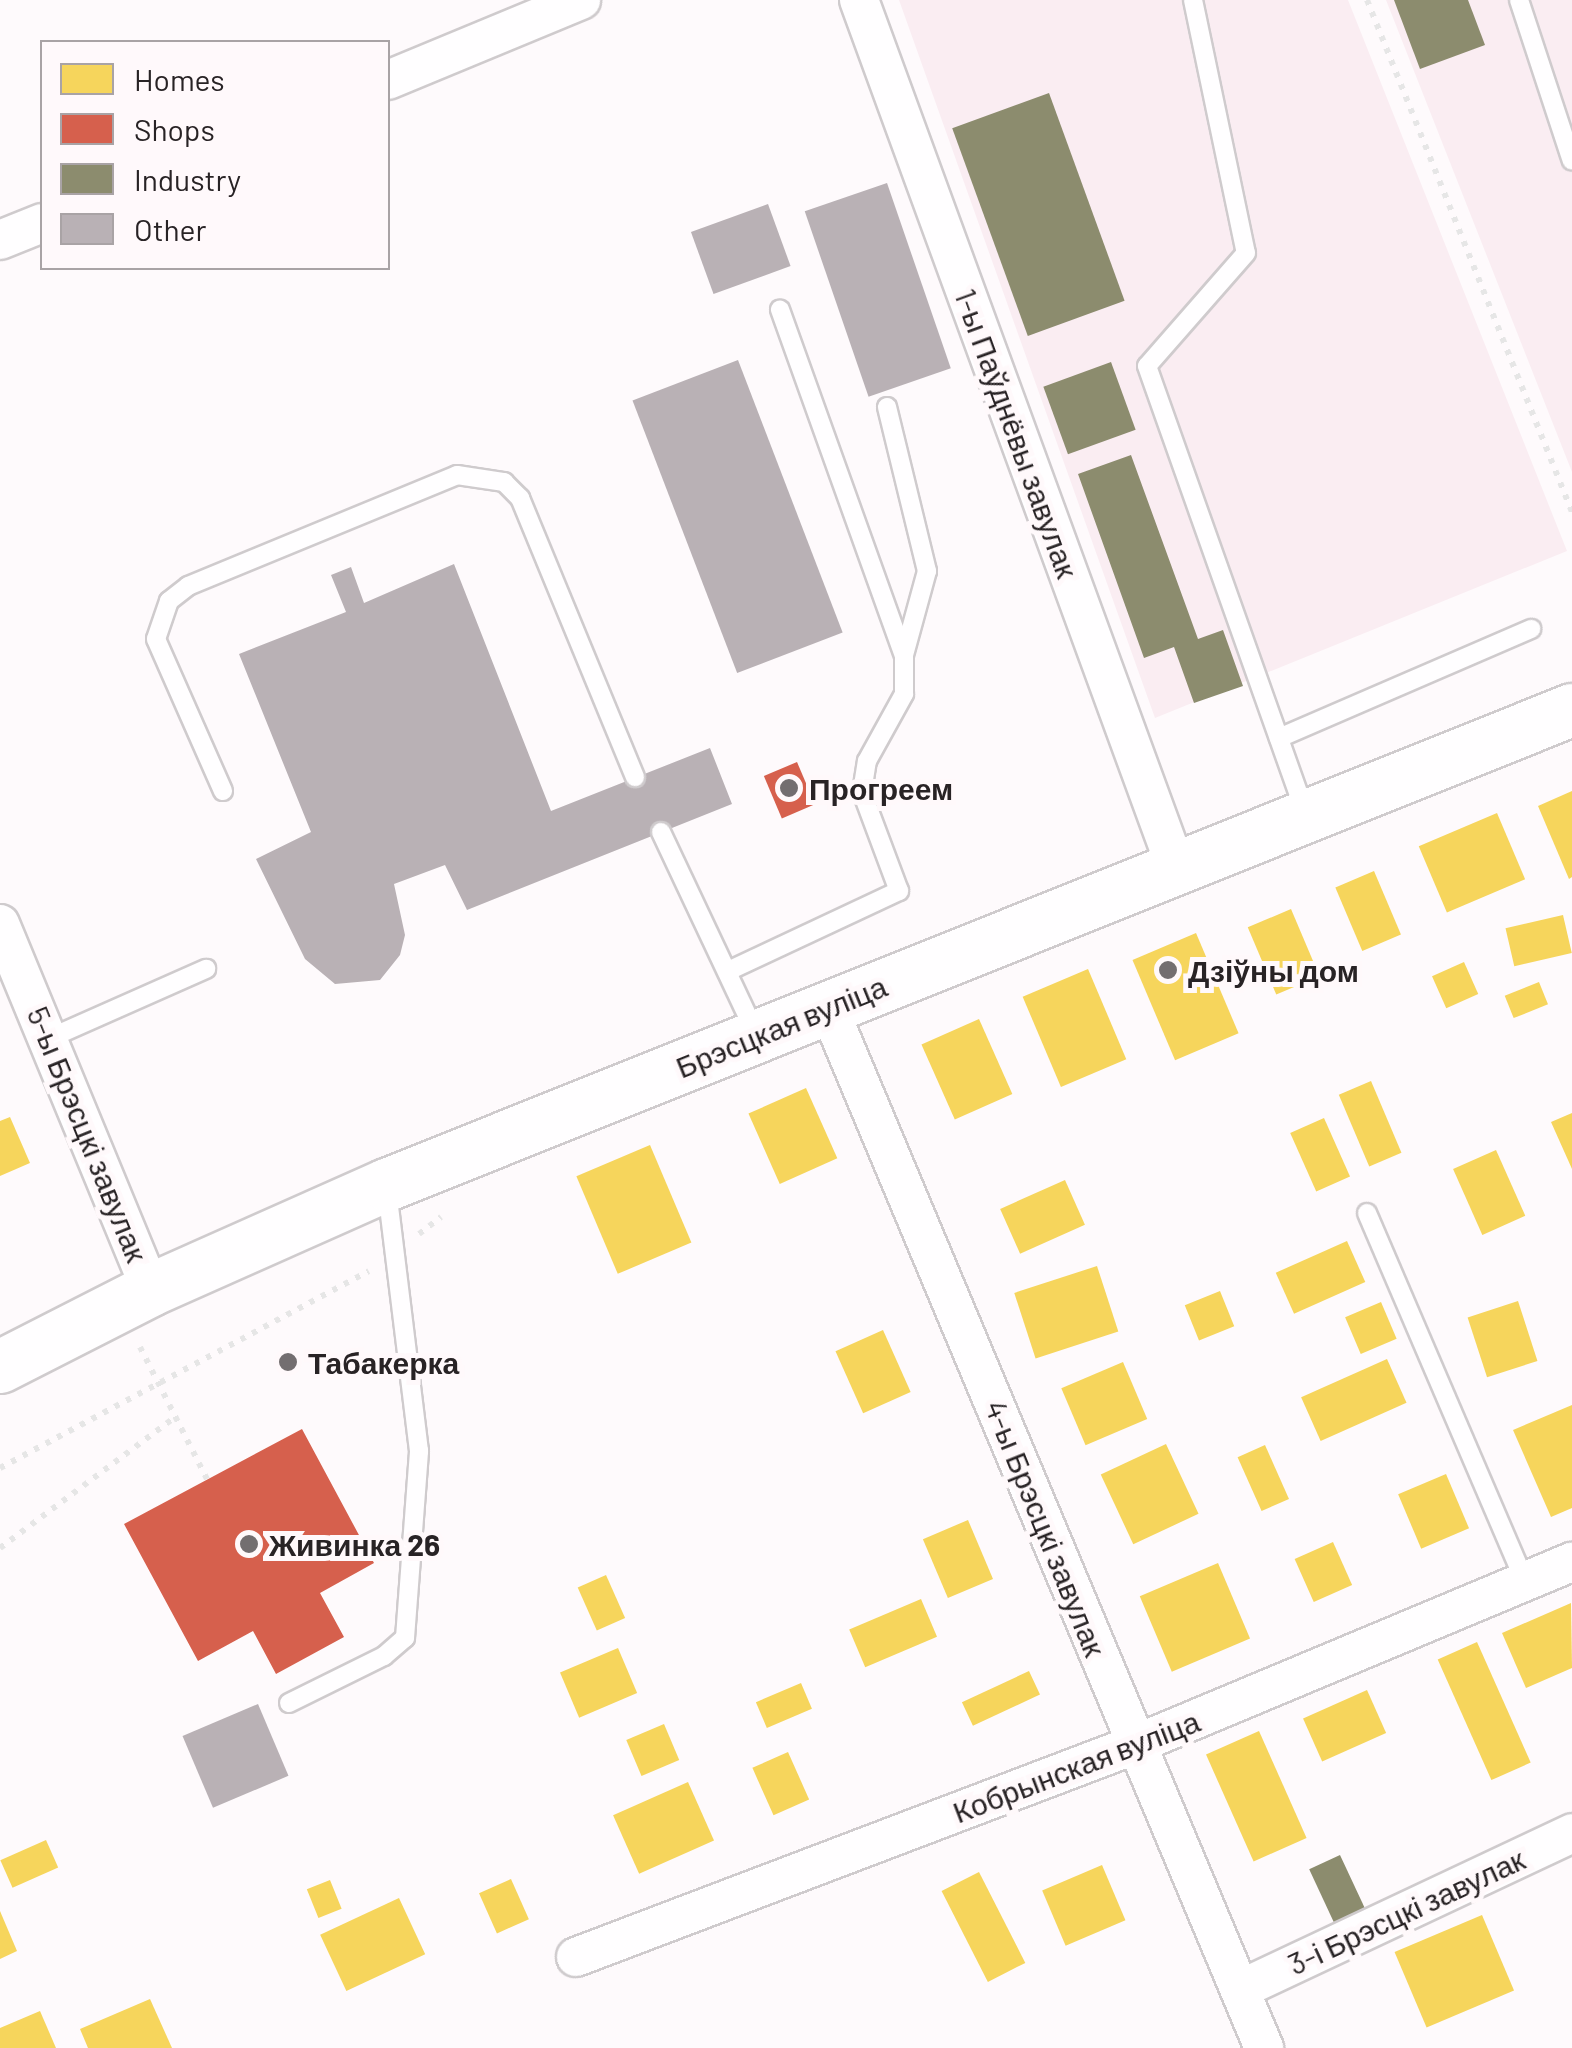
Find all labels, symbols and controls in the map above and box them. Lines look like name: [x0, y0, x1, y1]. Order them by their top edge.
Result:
legend: [40, 40, 390, 270]
text: Homes: [134, 61, 225, 97]
text: Shops: [134, 111, 215, 147]
text: Industry: [134, 161, 241, 197]
text: Other: [134, 211, 206, 247]
street label: 1-ы Паўднёвы завулак: [948, 284, 1086, 582]
place label: Прогреем: [809, 770, 953, 806]
marker: Прогреем: [778, 777, 800, 799]
place label: Дзіўны дом: [1188, 952, 1359, 988]
marker: Дзіўны дом: [1157, 959, 1179, 981]
street label: Брэсцкая вуліца: [670, 967, 892, 1085]
street label: 5-ы Брэсцкі завулак: [20, 1001, 156, 1267]
place label: Табакерка: [308, 1344, 459, 1380]
marker: Табакерка: [277, 1351, 299, 1373]
street label: 4-ы Брэсцкі завулак: [978, 1395, 1114, 1661]
place label: Живинка 26: [269, 1526, 440, 1562]
marker: Живинка 26: [238, 1533, 260, 1555]
street label: Кобрынская вуліца: [947, 1702, 1205, 1830]
street label: 3-і Брэсцкі завулак: [1282, 1840, 1530, 1982]

